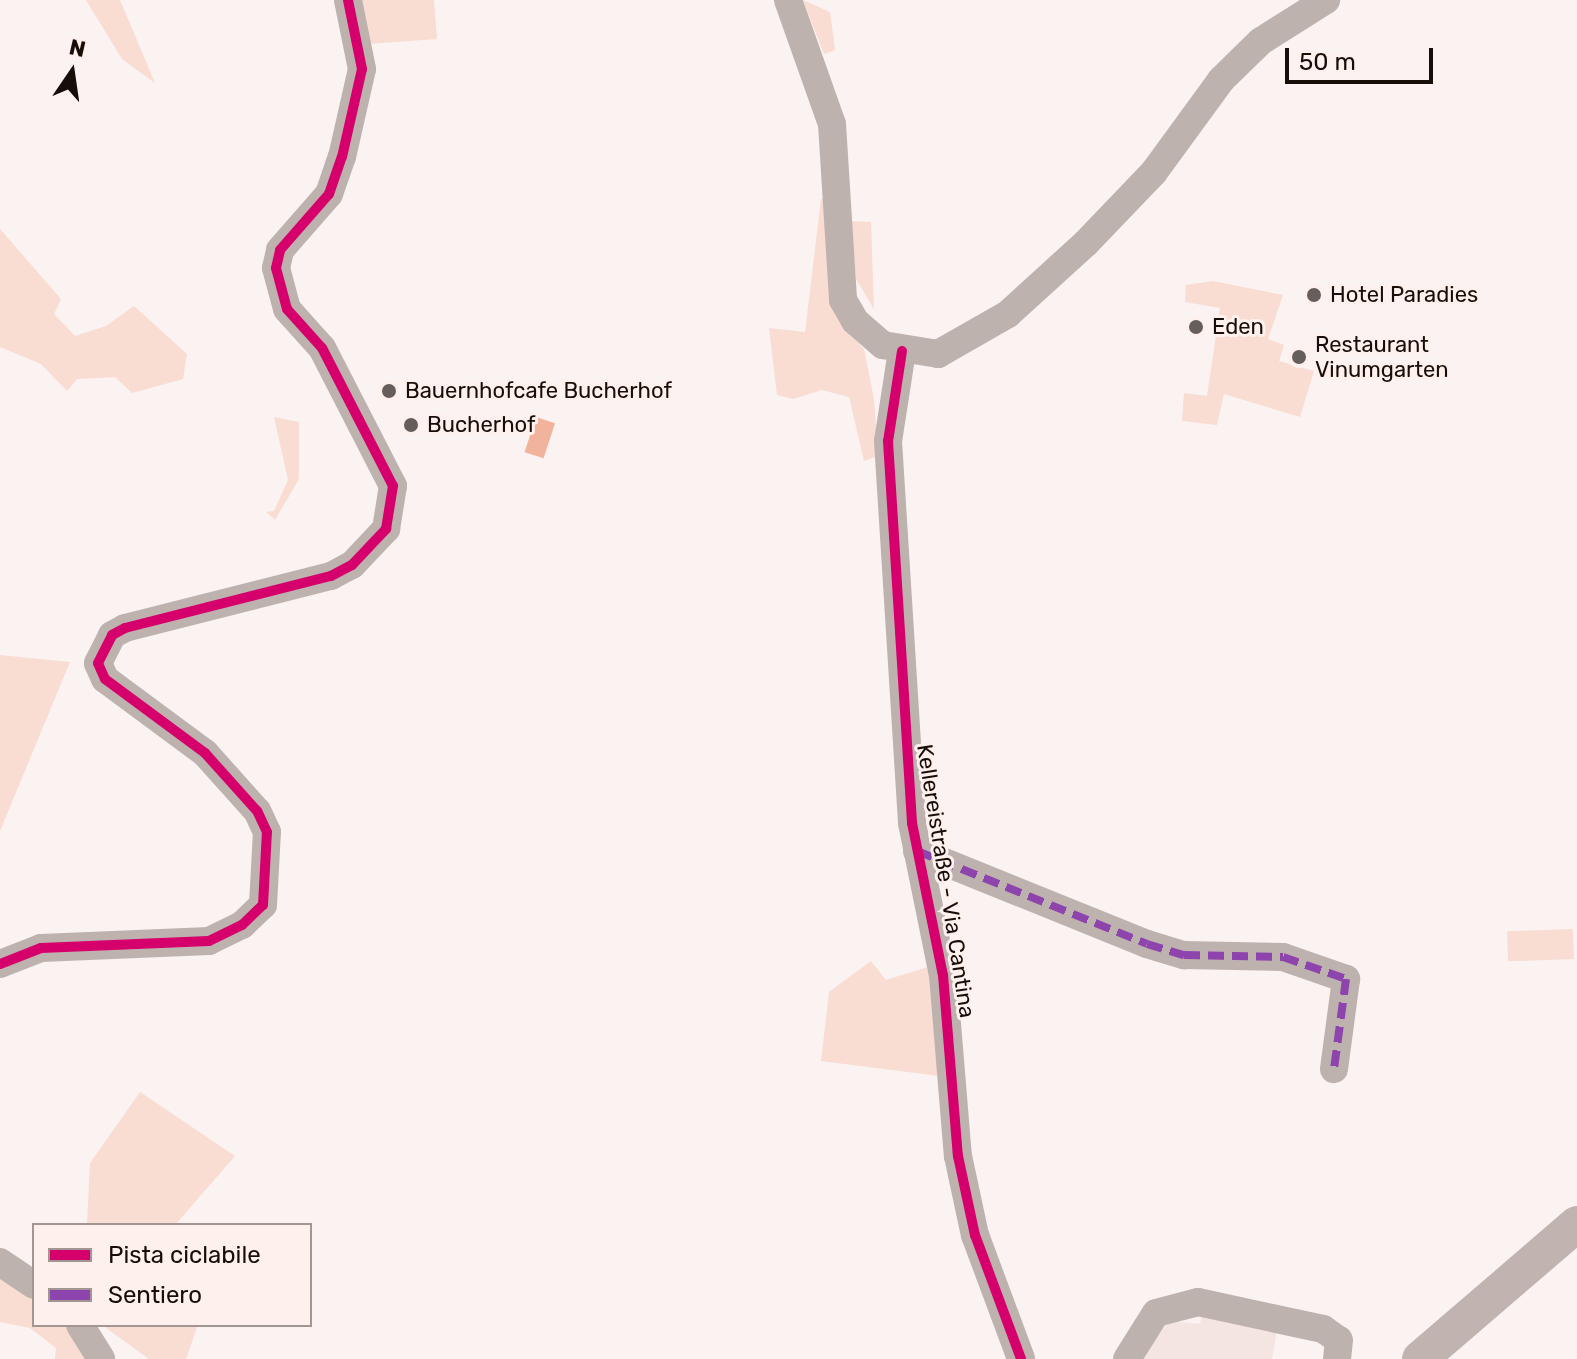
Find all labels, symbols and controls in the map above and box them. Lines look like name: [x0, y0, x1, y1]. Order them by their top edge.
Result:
north arrow: [32, 32, 112, 112]
scale bar: [1289, 32, 1437, 82]
text: N: [67, 33, 88, 63]
text: 50 m: [1299, 48, 1356, 76]
place label: Hotel Paradies: [1330, 282, 1478, 308]
marker: Hotel Paradies: [1305, 286, 1323, 304]
place label: Eden: [1212, 314, 1264, 340]
marker: Eden: [1187, 318, 1205, 336]
place label: Restaurant Vinumgarten: [1315, 331, 1449, 382]
marker: Restaurant Vinumgarten: [1290, 348, 1308, 366]
place label: Bauernhofcafe Bucherhof: [405, 378, 672, 404]
marker: Bauernhofcafe Bucherhof: [380, 382, 398, 400]
place label: Bucherhof: [427, 412, 536, 438]
marker: Bucherhof: [402, 416, 420, 434]
street label: Kellereistraße - Via Cantina: [911, 742, 981, 1020]
legend: [32, 1223, 312, 1327]
text: Pista ciclabile: [108, 1241, 261, 1269]
text: Sentiero: [108, 1281, 202, 1309]

